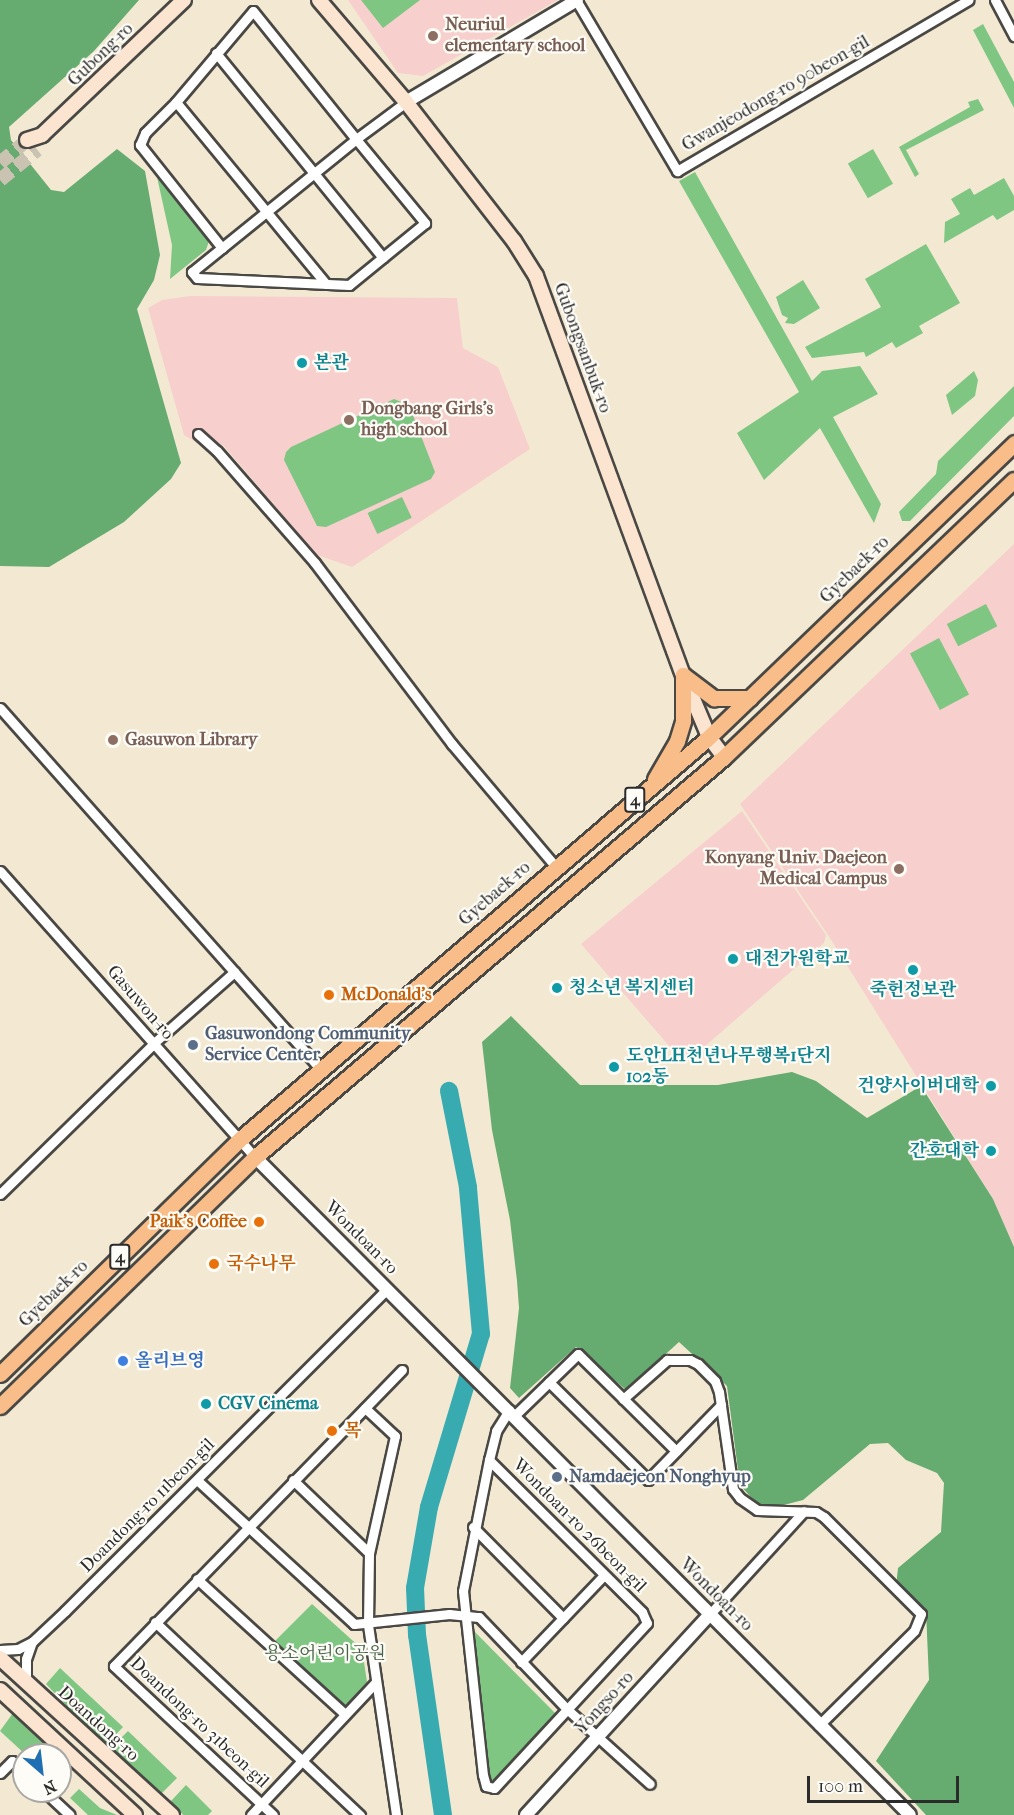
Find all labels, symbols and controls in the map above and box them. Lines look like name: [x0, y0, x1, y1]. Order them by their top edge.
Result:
place label: Neuriul elementary school: [445, 15, 585, 57]
street label: Gubong-ro: [64, 19, 138, 91]
marker: Neuriul elementary school: [426, 29, 440, 43]
street label: Gwanjeodong-ro 90beon-gil: [678, 31, 874, 157]
street label: Gubongsanbuk-ro: [548, 280, 616, 416]
place label: 본관: [314, 352, 349, 374]
marker: 본관: [295, 356, 309, 370]
place label: Dongbang Girls's high school: [361, 399, 493, 442]
marker: Dongbang Girls's high school: [342, 413, 356, 427]
street label: Gyebaek-ro: [816, 532, 894, 608]
place label: Gasuwon Library: [125, 729, 258, 751]
marker: Gasuwon Library: [106, 733, 120, 747]
road number: 4: [623, 787, 647, 813]
place label: Konyang Univ. Daejeon Medical Campus: [705, 848, 887, 890]
street label: Gyebaek-ro: [455, 857, 535, 931]
marker: Konyang Univ. Daejeon Medical Campus: [892, 862, 906, 876]
place label: 대전가원학교: [745, 948, 849, 970]
marker: 대전가원학교: [726, 952, 740, 966]
street label: Gasuwon-ro: [102, 961, 178, 1045]
marker: 죽헌정보관: [906, 963, 920, 977]
place label: 청소년 복지센터: [569, 977, 695, 999]
place label: 죽헌정보관: [870, 979, 956, 1001]
marker: 청소년 복지센터: [550, 981, 564, 995]
place label: McDonald's: [341, 984, 432, 1006]
marker: McDonald's: [322, 988, 336, 1002]
place label: Gasuwondong Community Service Center: [205, 1024, 411, 1066]
marker: Gasuwondong Community Service Center: [186, 1038, 200, 1052]
place label: 도안LH천년나무행복1단지 102동: [626, 1046, 831, 1088]
marker: 도안LH천년나무행복1단지 102동: [607, 1060, 621, 1074]
place label: 건양사이버대학: [857, 1075, 979, 1097]
marker: 건양사이버대학: [984, 1079, 998, 1093]
place label: 간호대학: [909, 1140, 979, 1162]
marker: 간호대학: [984, 1144, 998, 1158]
street label: Wondoan-ro: [320, 1197, 402, 1279]
place label: Paik's Coffee: [150, 1211, 247, 1233]
marker: Paik's Coffee: [252, 1215, 266, 1229]
road number: 4: [108, 1244, 132, 1270]
place label: 국수나무: [226, 1253, 296, 1275]
street label: Gyebaek-ro: [15, 1256, 93, 1332]
marker: 국수나무: [207, 1257, 221, 1271]
place label: 올리브영: [135, 1350, 205, 1372]
marker: 올리브영: [116, 1354, 130, 1368]
place label: CGV Cinema: [218, 1393, 318, 1415]
marker: CGV Cinema: [199, 1397, 213, 1411]
place label: 목: [344, 1420, 361, 1442]
marker: 목: [325, 1424, 339, 1438]
street label: Doandong-ro 11beon-gil: [76, 1434, 220, 1578]
street label: Wondoan-ro 26beon-gil: [508, 1455, 650, 1597]
place label: Namdaejeon Nonghyup: [569, 1466, 751, 1488]
marker: Namdaejeon Nonghyup: [550, 1470, 564, 1484]
street label: Wondoan-ro: [675, 1554, 757, 1636]
park label: 용소어린이공원: [264, 1643, 386, 1665]
street label: Doandong-ro 31beon-gil: [125, 1653, 273, 1793]
street label: Yongso-ro: [571, 1667, 639, 1739]
street label: Doandong-ro: [53, 1682, 143, 1766]
north arrow: [12, 1743, 72, 1803]
scale bar: [810, 1764, 962, 1802]
text: N: [40, 1776, 60, 1799]
text: 100 m: [818, 1776, 863, 1797]

